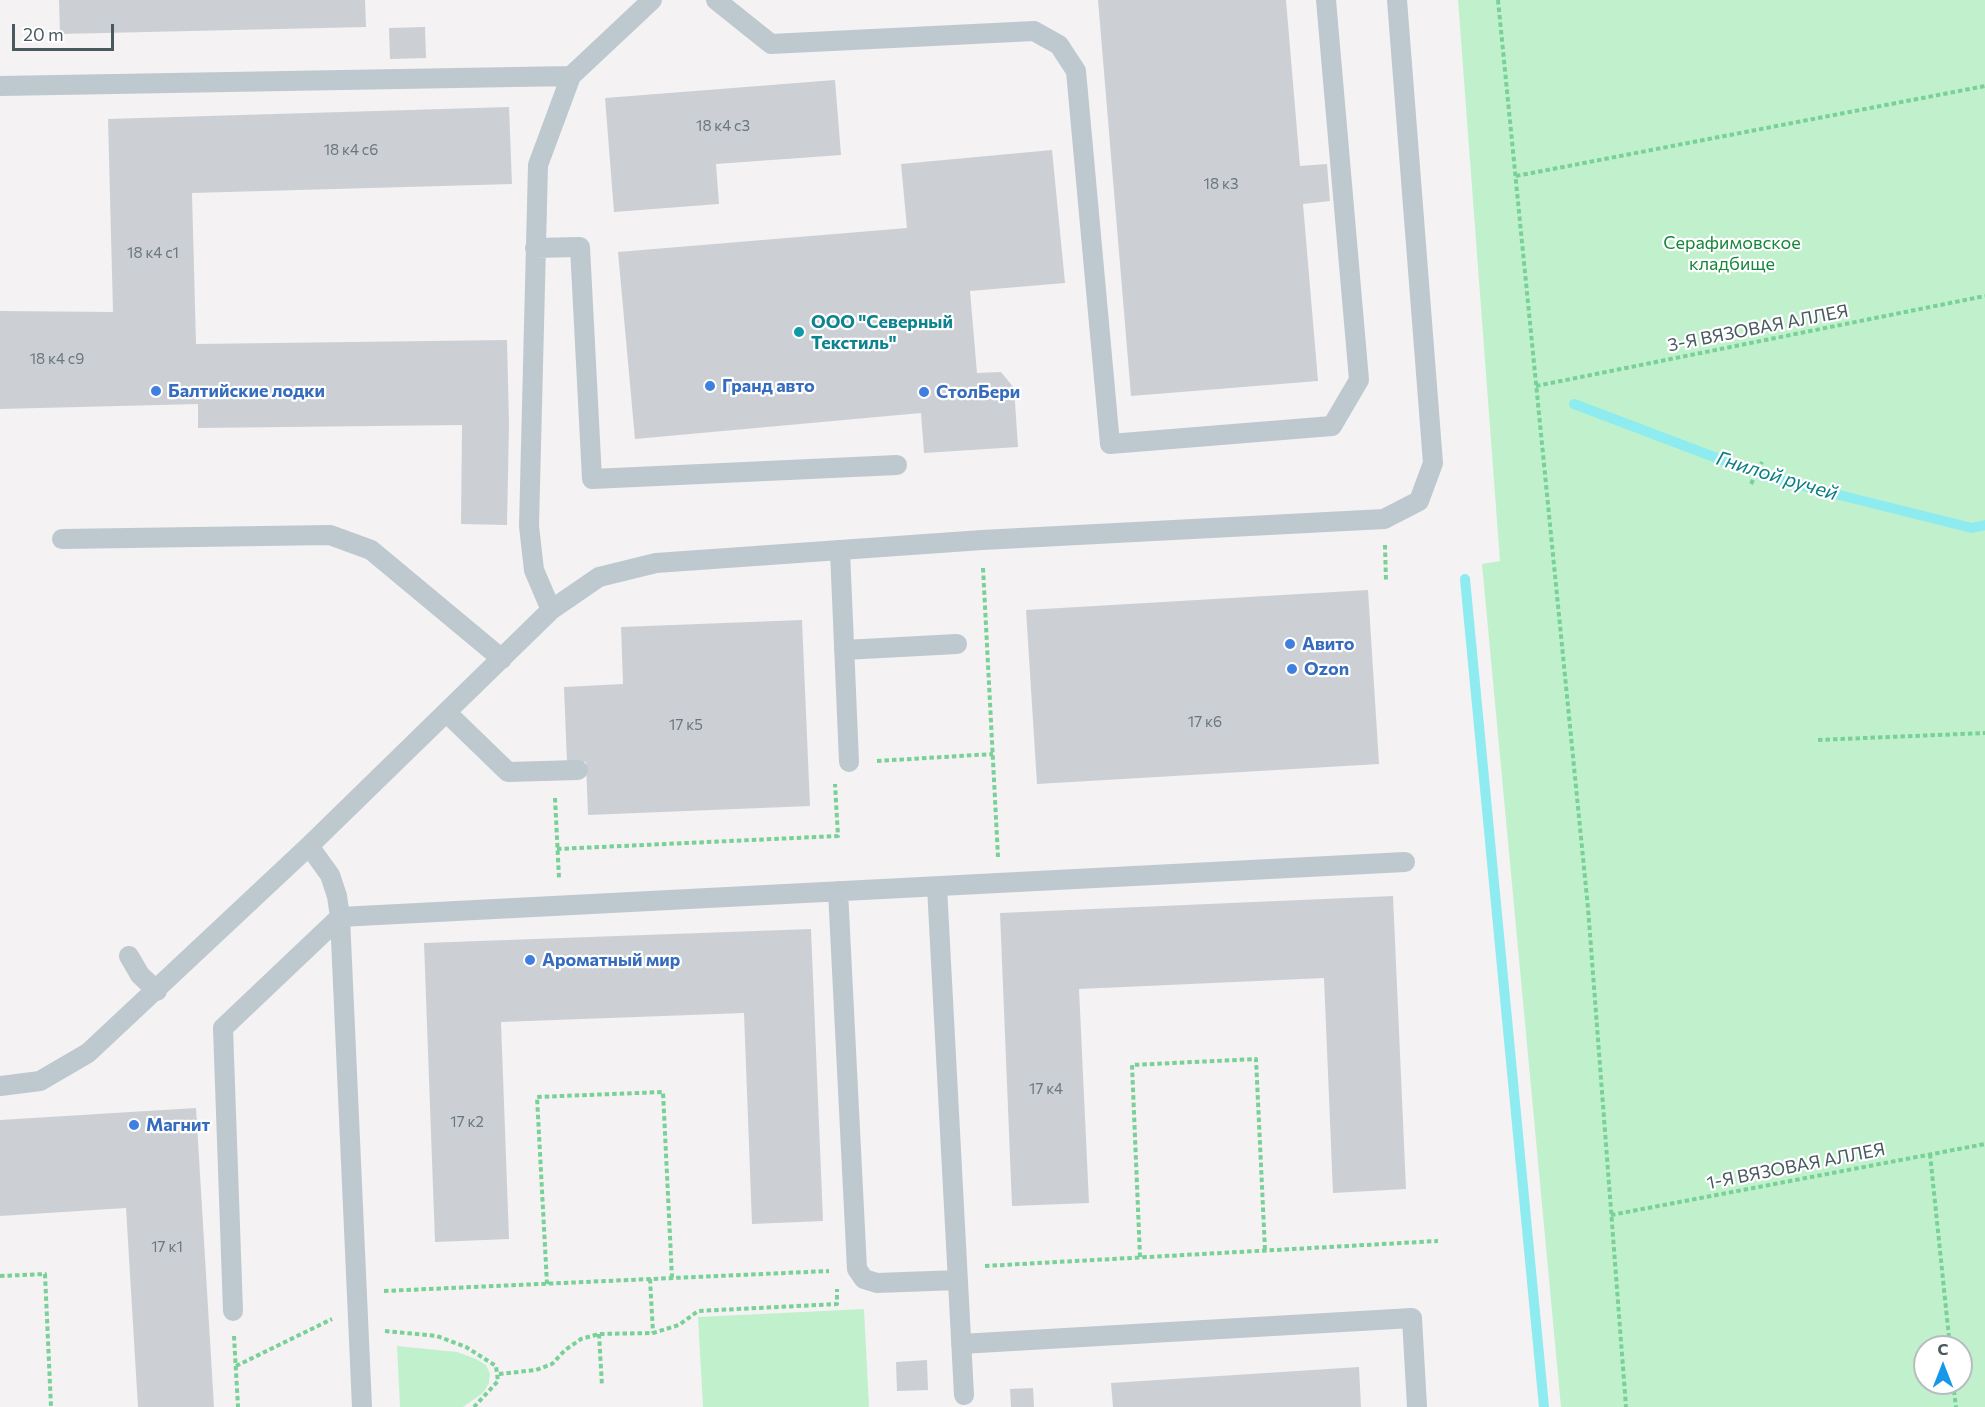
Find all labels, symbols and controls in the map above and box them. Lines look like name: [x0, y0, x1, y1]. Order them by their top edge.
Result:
scale bar: [15, 12, 117, 50]
text: 20 m: [23, 23, 64, 45]
house number: 18 к4 с3: [696, 117, 750, 135]
house number: 18 к4 с6: [324, 141, 378, 159]
house number: 18 к3: [1204, 175, 1238, 193]
park label: Серафимовское кладбище: [1663, 232, 1801, 274]
house number: 18 к4 с1: [127, 244, 179, 262]
street label: 3-Я ВЯЗОВАЯ АЛЛЕЯ: [1666, 300, 1850, 356]
place label: ООО "Северный Текстиль": [811, 311, 953, 354]
marker: ООО "Северный Текстиль": [792, 325, 806, 339]
house number: 18 к4 с9: [30, 350, 84, 368]
place label: Гранд авто: [722, 375, 815, 397]
marker: Гранд авто: [703, 379, 717, 393]
place label: Балтийские лодки: [168, 380, 325, 402]
place label: СтолБери: [936, 381, 1020, 403]
marker: Балтийские лодки: [149, 384, 163, 398]
marker: СтолБери: [917, 385, 931, 399]
water label: Гнилой ручей: [1714, 446, 1840, 506]
place label: Авито: [1302, 633, 1355, 655]
marker: Авито: [1283, 637, 1297, 651]
place label: Ozon: [1304, 658, 1349, 680]
marker: Ozon: [1285, 662, 1299, 676]
house number: 17 к6: [1188, 713, 1222, 731]
house number: 17 к5: [669, 716, 703, 734]
place label: Ароматный мир: [542, 949, 680, 971]
marker: Ароматный мир: [523, 953, 537, 967]
house number: 17 к4: [1029, 1080, 1063, 1098]
house number: 17 к2: [450, 1113, 484, 1131]
place label: Магнит: [146, 1114, 210, 1136]
marker: Магнит: [127, 1118, 141, 1132]
street label: 1-Я ВЯЗОВАЯ АЛЛЕЯ: [1705, 1138, 1887, 1194]
house number: 17 к1: [151, 1238, 183, 1256]
north arrow: [1913, 1335, 1973, 1395]
text: С: [1938, 1339, 1948, 1358]

